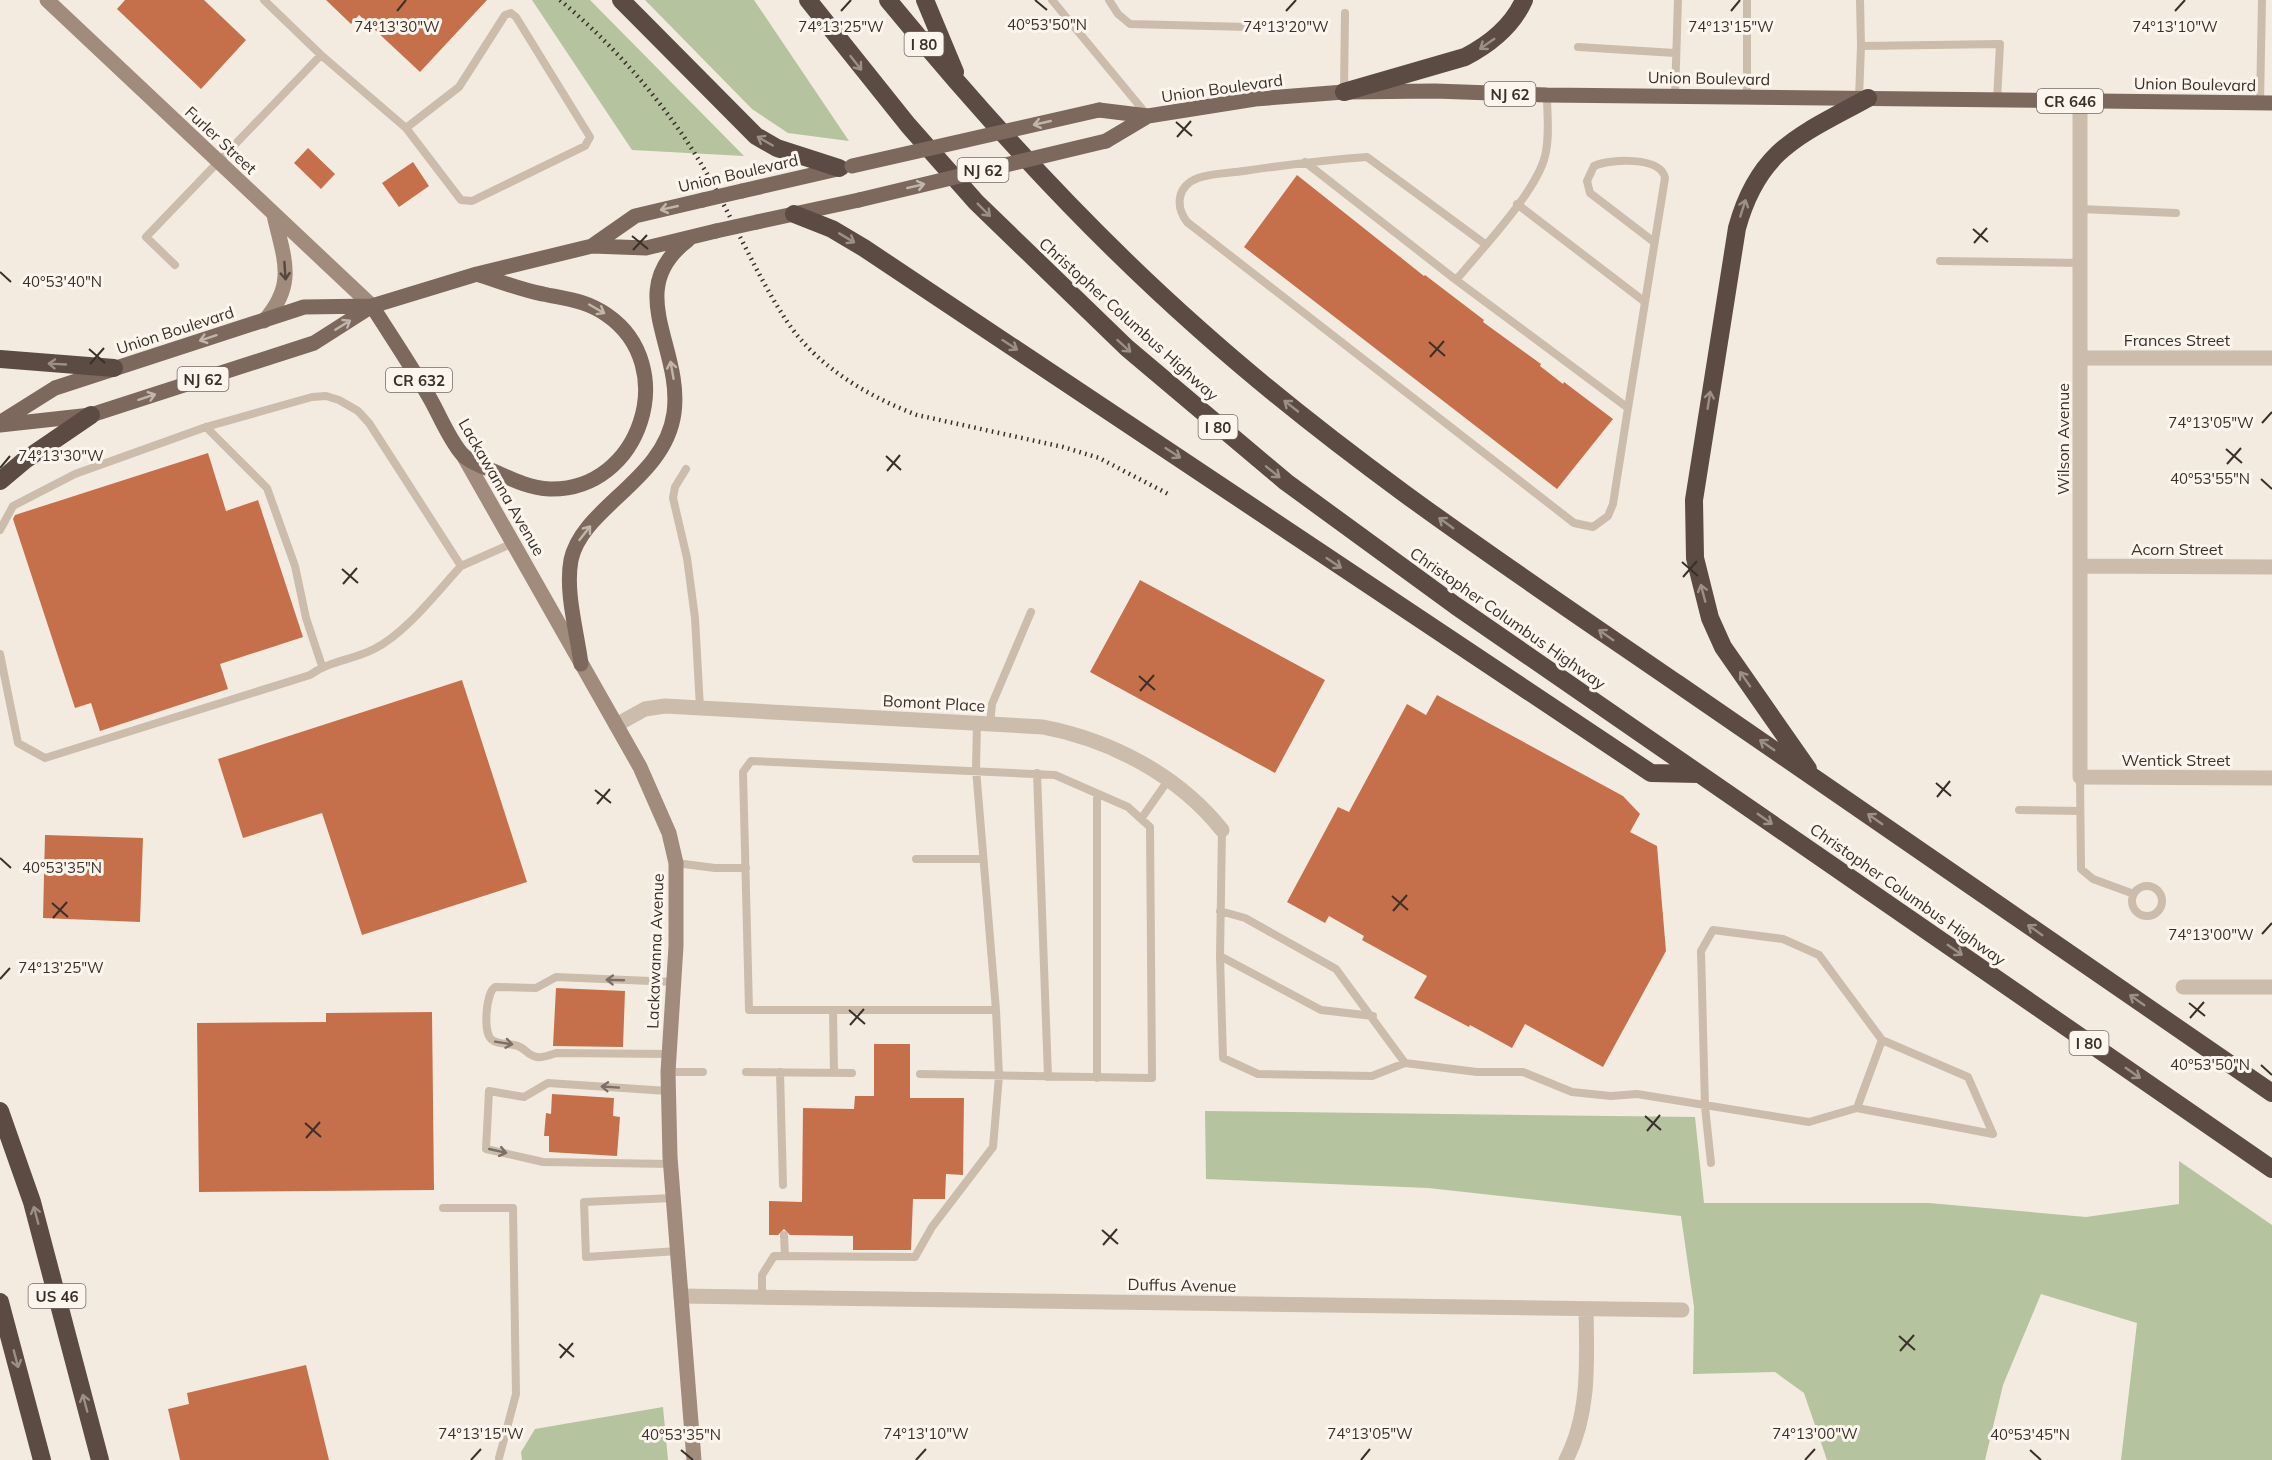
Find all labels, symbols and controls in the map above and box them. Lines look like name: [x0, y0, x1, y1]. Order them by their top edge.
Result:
text: 40°53'50"N: [1007, 15, 1087, 34]
text: 74°13'30"W: [354, 17, 440, 36]
text: 74°13'25"W: [798, 17, 884, 36]
text: 74°13'20"W: [1243, 17, 1329, 36]
text: 74°13'15"W: [1688, 17, 1774, 36]
text: 74°13'10"W: [2132, 17, 2218, 36]
road number: I 80: [904, 32, 944, 56]
one-way arrow: [1479, 38, 1496, 50]
one-way arrow: [850, 55, 863, 71]
street label: Union Boulevard: [1648, 67, 1770, 89]
street label: Union Boulevard: [1160, 70, 1284, 106]
street label: Union Boulevard: [2134, 73, 2256, 95]
road number: NJ 62: [1484, 82, 1536, 106]
road number: CR 646: [2037, 89, 2103, 113]
street label: Furler Street: [181, 102, 261, 178]
one-way arrow: [1033, 118, 1053, 129]
one-way arrow: [756, 135, 774, 146]
street label: Union Boulevard: [676, 149, 800, 197]
road number: NJ 62: [958, 158, 1008, 182]
one-way arrow: [906, 180, 925, 192]
one-way arrow: [1738, 199, 1749, 218]
one-way arrow: [659, 202, 678, 214]
one-way arrow: [977, 203, 992, 217]
one-way arrow: [838, 232, 855, 244]
street label: Christopher Columbus Highway: [1035, 233, 1223, 405]
one-way arrow: [280, 260, 291, 280]
text: 40°53'40"N: [22, 272, 102, 291]
street label: Union Boulevard: [114, 302, 236, 358]
one-way arrow: [588, 303, 605, 315]
one-way arrow: [334, 318, 351, 330]
street label: Frances Street: [2124, 330, 2231, 350]
one-way arrow: [199, 334, 218, 345]
one-way arrow: [1117, 338, 1132, 353]
one-way arrow: [1002, 339, 1018, 351]
one-way arrow: [47, 359, 67, 370]
one-way arrow: [666, 361, 677, 380]
road number: NJ 62: [178, 367, 228, 391]
road number: CR 632: [386, 368, 452, 392]
street label: Wilson Avenue: [2053, 383, 2073, 495]
one-way arrow: [1704, 390, 1715, 410]
one-way arrow: [137, 391, 156, 402]
one-way arrow: [1283, 400, 1299, 413]
text: 74°13'05"W: [2168, 413, 2254, 432]
street label: Lackawanna Avenue: [454, 415, 550, 559]
road number: I 80: [1198, 415, 1238, 439]
text: 74°13'30"W: [18, 446, 104, 465]
one-way arrow: [1164, 447, 1181, 459]
one-way arrow: [1265, 465, 1281, 478]
text: 40°53'55"N: [2170, 469, 2250, 488]
one-way arrow: [1439, 517, 1455, 529]
one-way arrow: [579, 525, 592, 541]
street label: Acorn Street: [2131, 539, 2223, 559]
street label: Christopher Columbus Highway: [1406, 543, 1610, 694]
one-way arrow: [1325, 557, 1342, 569]
one-way arrow: [1697, 583, 1708, 602]
one-way arrow: [1599, 629, 1615, 641]
one-way arrow: [1739, 672, 1751, 688]
street label: Bomont Place: [882, 690, 986, 716]
one-way arrow: [1759, 739, 1776, 751]
street label: Wentick Street: [2122, 750, 2231, 770]
one-way arrow: [1756, 813, 1773, 825]
one-way arrow: [1867, 813, 1883, 825]
street label: Christopher Columbus Highway: [1806, 819, 2010, 970]
text: 40°53'35"N: [22, 858, 102, 877]
street label: Lackawanna Avenue: [642, 873, 668, 1029]
one-way arrow: [2028, 924, 2044, 936]
text: 74°13'00"W: [2168, 925, 2254, 944]
one-way arrow: [1946, 944, 1963, 956]
text: 74°13'25"W: [18, 958, 104, 977]
one-way arrow: [606, 974, 626, 985]
one-way arrow: [2129, 994, 2146, 1007]
road number: I 80: [2070, 1031, 2108, 1055]
one-way arrow: [494, 1038, 514, 1049]
text: 40°53'50"N: [2170, 1055, 2250, 1074]
one-way arrow: [2124, 1067, 2141, 1079]
one-way arrow: [600, 1082, 620, 1093]
one-way arrow: [488, 1146, 507, 1158]
one-way arrow: [29, 1205, 41, 1224]
street label: Duffus Avenue: [1127, 1274, 1237, 1296]
road number: US 46: [28, 1284, 86, 1308]
one-way arrow: [10, 1349, 22, 1368]
one-way arrow: [79, 1394, 90, 1413]
text: 74°13'15"W: [438, 1424, 524, 1443]
text: 74°13'10"W: [883, 1424, 969, 1443]
text: 74°13'05"W: [1327, 1424, 1413, 1443]
text: 74°13'00"W: [1772, 1424, 1858, 1443]
text: 40°53'35"N: [641, 1425, 721, 1444]
text: 40°53'45"N: [1990, 1425, 2070, 1444]

